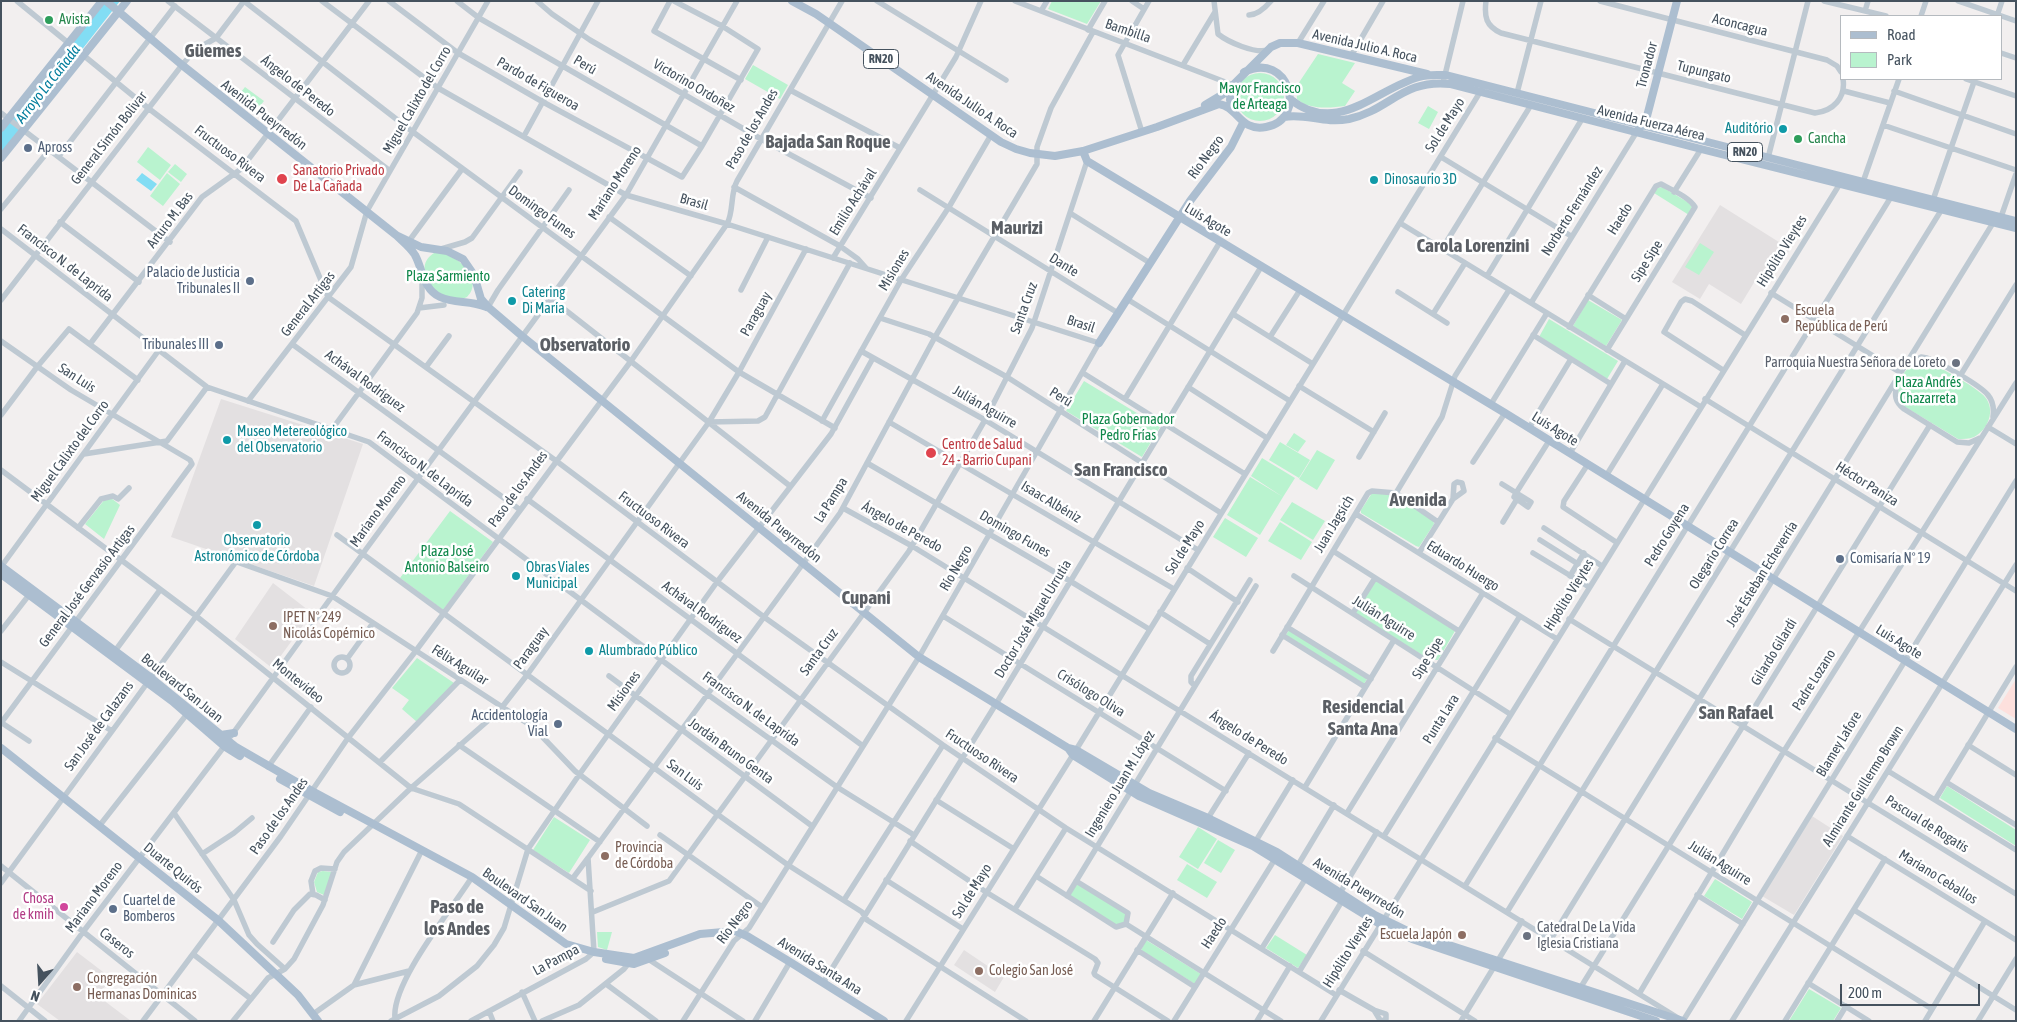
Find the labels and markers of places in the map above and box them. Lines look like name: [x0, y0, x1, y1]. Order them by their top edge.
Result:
place label: Avista: [59, 12, 90, 28]
marker: Avista: [43, 14, 55, 26]
place label: Auditório: [1725, 121, 1773, 137]
marker: Auditório: [1777, 123, 1789, 135]
place label: Cancha: [1808, 131, 1846, 147]
marker: Cancha: [1792, 133, 1804, 145]
place label: Apross: [38, 140, 72, 156]
marker: Apross: [22, 142, 34, 154]
place label: Sanatorio Privado De La Cañada: [293, 163, 385, 196]
marker: Sanatorio Privado De La Cañada: [275, 172, 289, 186]
place label: Dinosaurio 3D: [1384, 172, 1457, 188]
marker: Dinosaurio 3D: [1368, 174, 1380, 186]
place label: Palacio de Justicia Tribunales II: [147, 265, 240, 298]
marker: Palacio de Justicia Tribunales II: [244, 275, 256, 287]
place label: Catering Di María: [522, 285, 565, 318]
marker: Catering Di María: [506, 295, 518, 307]
place label: Escuela República de Perú: [1795, 303, 1888, 336]
marker: Escuela República de Perú: [1779, 313, 1791, 325]
place label: Tribunales III: [142, 337, 209, 353]
marker: Tribunales III: [213, 339, 225, 351]
place label: Parroquia Nuestra Señora de Loreto: [1765, 355, 1946, 371]
marker: Parroquia Nuestra Señora de Loreto: [1950, 357, 1962, 369]
place label: Museo Metereológico del Observatorio: [237, 424, 347, 457]
marker: Museo Metereológico del Observatorio: [221, 434, 233, 446]
place label: Centro de Salud 24 - Barrio Cupani: [942, 437, 1032, 470]
marker: Centro de Salud 24 - Barrio Cupani: [924, 446, 938, 460]
marker: Observatorio Astronómico de Córdoba: [251, 519, 263, 531]
place label: Observatorio Astronómico de Córdoba: [194, 533, 320, 566]
place label: Comisaría N° 19: [1850, 551, 1931, 567]
marker: Comisaría N° 19: [1834, 553, 1846, 565]
place label: Obras Viales Municipal: [526, 560, 589, 592]
marker: Obras Viales Municipal: [510, 570, 522, 582]
place label: IPET N° 249 Nicolás Copérnico: [283, 610, 375, 642]
marker: IPET N° 249 Nicolás Copérnico: [267, 620, 279, 632]
place label: Alumbrado Público: [599, 643, 697, 659]
marker: Alumbrado Público: [583, 645, 595, 657]
place label: Accidentología Vial: [471, 708, 548, 740]
marker: Accidentología Vial: [552, 718, 564, 730]
place label: Provincia de Córdoba: [615, 840, 673, 872]
marker: Provincia de Córdoba: [599, 850, 611, 862]
place label: Chosa de kmih: [13, 891, 54, 924]
place label: Cuartel de Bomberos: [123, 893, 175, 926]
marker: Chosa de kmih: [58, 901, 70, 913]
marker: Cuartel de Bomberos: [107, 903, 119, 915]
place label: Catedral De La Vida Iglesia Cristiana: [1537, 920, 1636, 952]
place label: Escuela Japón: [1380, 927, 1452, 943]
marker: Escuela Japón: [1456, 929, 1468, 941]
marker: Catedral De La Vida Iglesia Cristiana: [1521, 930, 1533, 942]
place label: Colegio San José: [989, 963, 1073, 979]
marker: Colegio San José: [973, 965, 985, 977]
place label: Congregación Hermanas Dominicas: [87, 971, 197, 1004]
marker: Congregación Hermanas Dominicas: [71, 981, 83, 993]

